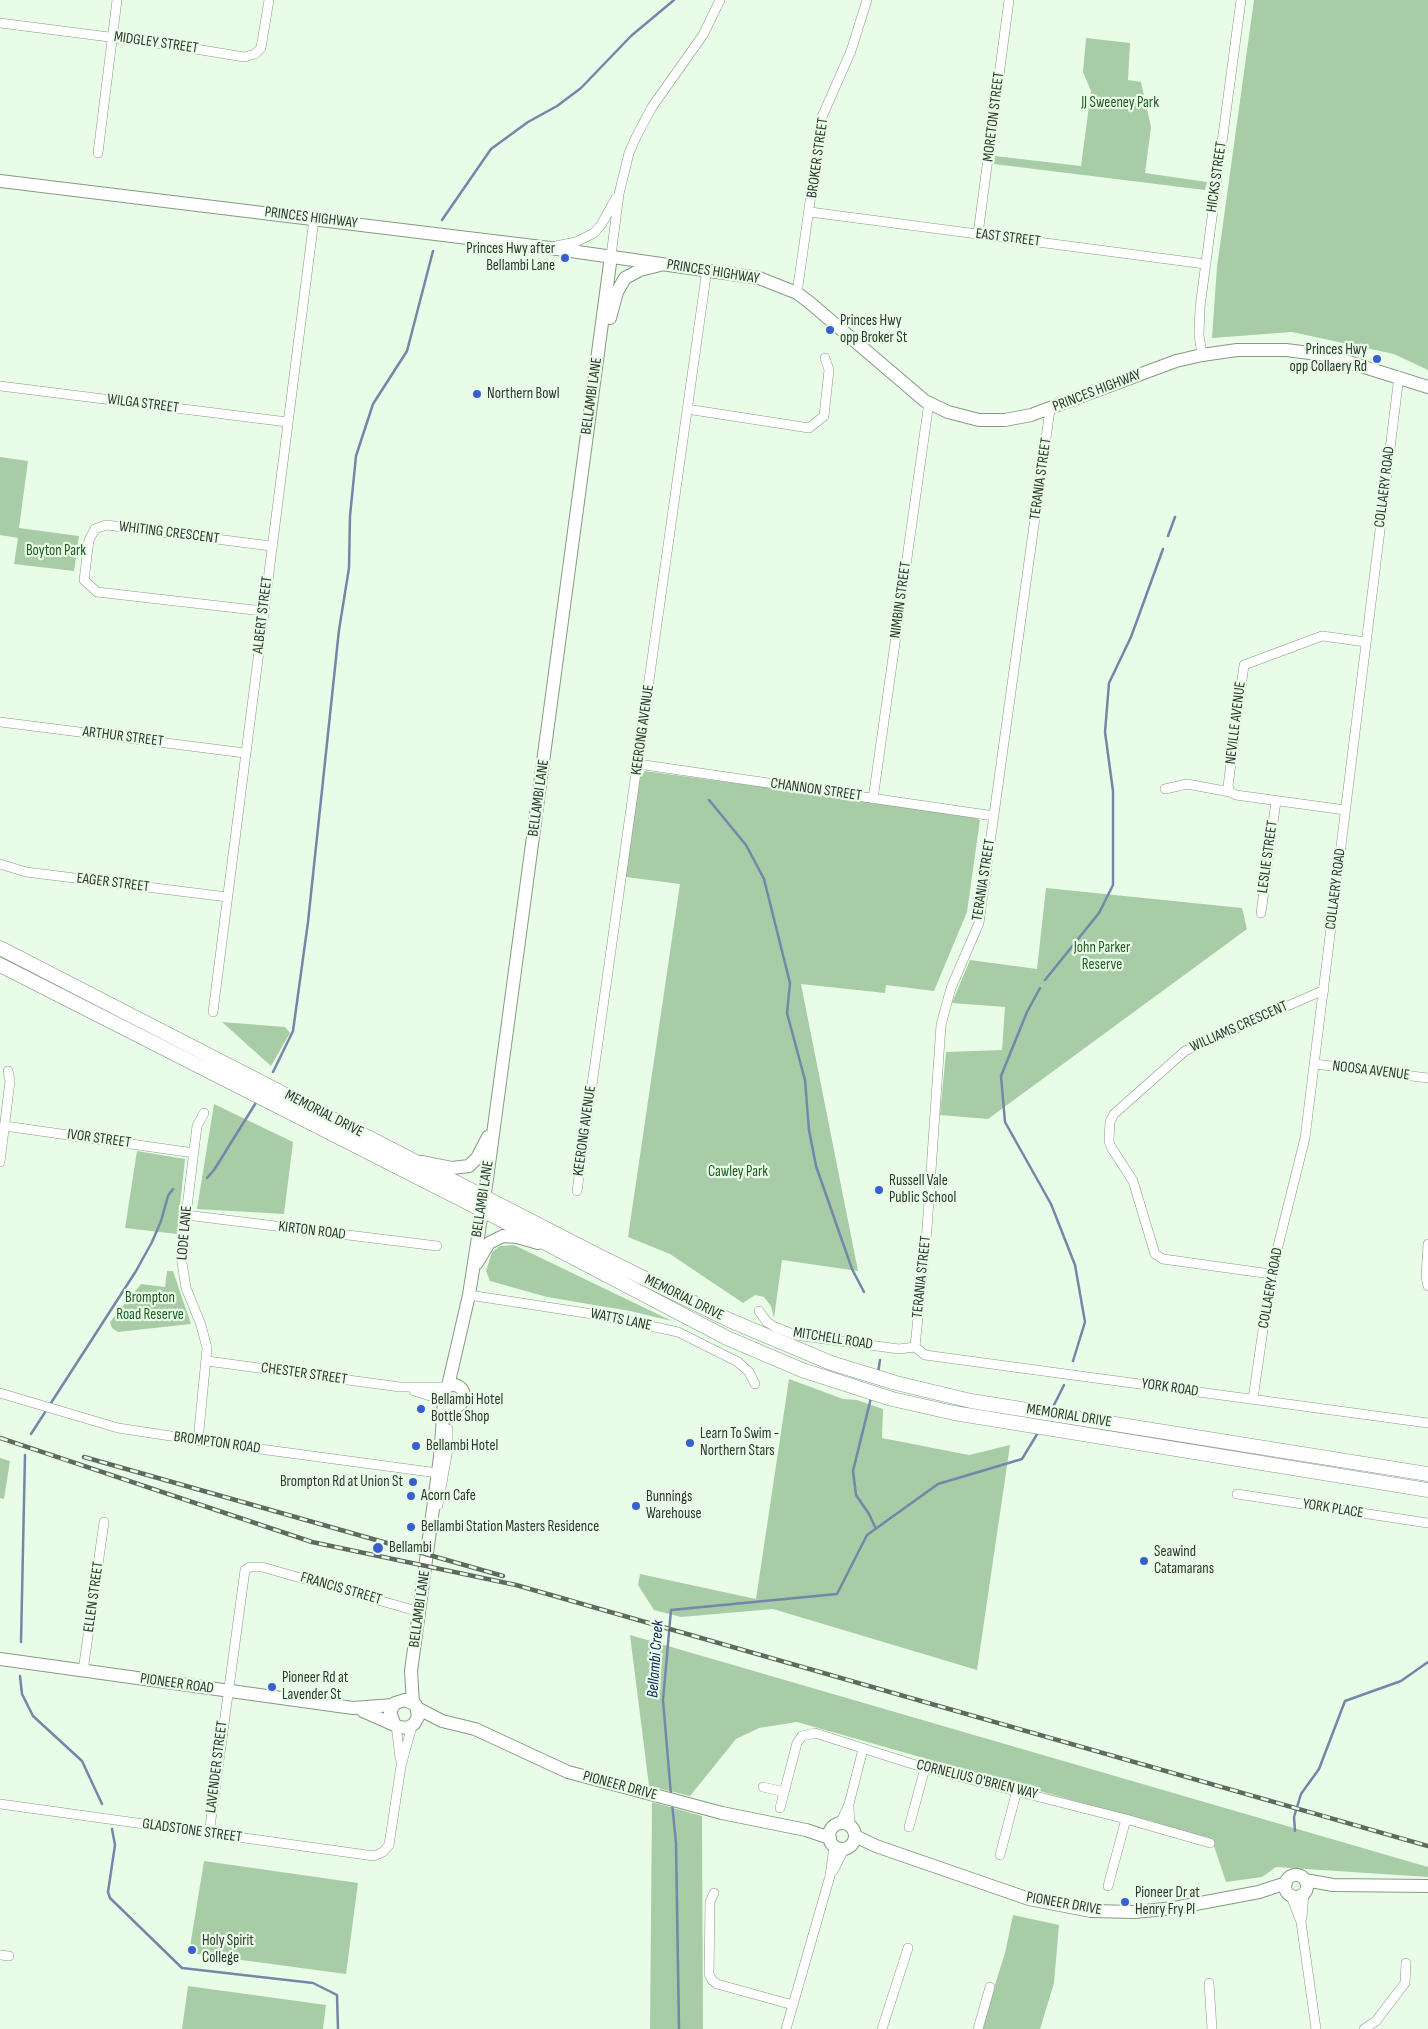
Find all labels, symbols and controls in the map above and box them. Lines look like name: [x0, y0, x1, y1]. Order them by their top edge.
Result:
street label: MIDGLEY STREET: [113, 28, 199, 58]
street label: MORETON STREET: [980, 71, 1008, 163]
park label: JJ Sweeney Park: [1081, 94, 1159, 112]
street label: BROKER STREET: [803, 117, 833, 199]
street label: HICKS STREET: [1203, 140, 1231, 214]
street label: PRINCES HIGHWAY: [264, 203, 358, 233]
street label: EAST STREET: [975, 225, 1041, 251]
place label: Princes Hwy after Bellambi Lane: [466, 240, 555, 275]
marker: Princes Hwy after Bellambi Lane: [559, 252, 571, 264]
street label: PRINCES HIGHWAY: [665, 256, 761, 288]
place label: Princes Hwy opp Broker St: [840, 312, 907, 347]
marker: Princes Hwy opp Broker St: [824, 324, 836, 336]
place label: Princes Hwy opp Collaery Rd: [1290, 341, 1367, 376]
marker: Princes Hwy opp Collaery Rd: [1371, 353, 1383, 365]
street label: BELLAMBI LANE: [578, 356, 606, 436]
street label: PRINCES HIGHWAY: [1050, 366, 1144, 416]
place label: Northern Bowl: [487, 385, 560, 403]
marker: Northern Bowl: [471, 388, 483, 400]
street label: WILGA STREET: [106, 391, 180, 417]
street label: TERANIA STREET: [1026, 437, 1056, 521]
street label: COLLAERY ROAD: [1371, 445, 1399, 529]
street label: WHITING CRESCENT: [118, 518, 220, 548]
park label: Boyton Park: [26, 542, 86, 560]
street label: NIMBIN STREET: [887, 561, 915, 639]
street label: ALBERT STREET: [249, 575, 277, 655]
street label: NEVILLE AVENUE: [1222, 680, 1250, 766]
street label: KEERONG AVENUE: [628, 684, 658, 776]
street label: ARTHUR STREET: [82, 723, 164, 751]
street label: BELLAMBI LANE: [525, 758, 553, 838]
street label: CHANNON STREET: [769, 775, 863, 805]
street label: LESLIE STREET: [1254, 820, 1282, 894]
street label: TERANIA STREET: [969, 838, 999, 922]
street label: COLLAERY ROAD: [1322, 847, 1350, 931]
street label: EAGER STREET: [76, 870, 150, 896]
park label: John Parker Reserve: [1074, 939, 1130, 974]
street label: WILLIAMS CRESCENT: [1187, 997, 1291, 1057]
street label: NOOSA AVENUE: [1331, 1057, 1411, 1085]
street label: KEERONG AVENUE: [570, 1085, 600, 1177]
street label: MEMORIAL DRIVE: [282, 1086, 366, 1142]
street label: IVOR STREET: [66, 1126, 132, 1152]
street label: BELLAMBI LANE: [468, 1159, 498, 1239]
park label: Cawley Park: [708, 1163, 768, 1181]
place label: Russell Vale Public School: [889, 1172, 956, 1207]
marker: Russell Vale Public School: [873, 1184, 885, 1196]
street label: LODE LANE: [174, 1205, 196, 1261]
street label: KIRTON ROAD: [277, 1218, 347, 1244]
street label: TERANIA STREET: [909, 1235, 935, 1319]
street label: COLLAERY ROAD: [1255, 1246, 1287, 1330]
street label: MEMORIAL DRIVE: [641, 1271, 727, 1325]
park label: Brompton Road Reserve: [116, 1289, 184, 1324]
street label: WATTS LANE: [589, 1305, 653, 1335]
street label: MITCHELL ROAD: [792, 1324, 874, 1354]
street label: CHESTER STREET: [260, 1359, 348, 1389]
street label: YORK ROAD: [1140, 1375, 1200, 1401]
place label: Bellambi Hotel Bottle Shop: [431, 1391, 503, 1426]
street label: MEMORIAL DRIVE: [1025, 1400, 1113, 1432]
marker: Bellambi Hotel Bottle Shop: [415, 1403, 427, 1415]
place label: Learn To Swim - Northern Stars: [700, 1425, 779, 1460]
street label: BROMPTON ROAD: [173, 1428, 261, 1458]
place label: Bellambi Hotel: [426, 1437, 498, 1455]
marker: Learn To Swim - Northern Stars: [684, 1437, 696, 1449]
marker: Bellambi Hotel: [410, 1440, 422, 1452]
place label: Brompton Rd at Union St: [280, 1473, 403, 1491]
marker: Brompton Rd at Union St: [407, 1476, 419, 1488]
place label: Acorn Cafe: [421, 1487, 476, 1505]
place label: Bunnings Warehouse: [646, 1488, 702, 1523]
marker: Acorn Cafe: [405, 1490, 417, 1502]
street label: YORK PLACE: [1301, 1495, 1365, 1523]
marker: Bunnings Warehouse: [630, 1500, 642, 1512]
place label: Bellambi Station Masters Residence: [421, 1518, 599, 1536]
marker: Bellambi Station Masters Residence: [405, 1521, 417, 1533]
place label: Bellambi: [389, 1539, 432, 1557]
marker: Bellambi: [371, 1541, 385, 1555]
place label: Seawind Catamarans: [1154, 1543, 1214, 1578]
marker: Seawind Catamarans: [1138, 1555, 1150, 1567]
street label: ELLEN STREET: [80, 1560, 108, 1634]
street label: FRANCIS STREET: [298, 1569, 384, 1609]
street label: BELLAMBI LANE: [406, 1569, 434, 1649]
water label: Bellambi Creek: [644, 1620, 668, 1698]
place label: Pioneer Rd at Lavender St: [282, 1669, 348, 1704]
street label: PIONEER ROAD: [139, 1670, 215, 1698]
marker: Pioneer Rd at Lavender St: [266, 1681, 278, 1693]
street label: LAVENDER STREET: [202, 1720, 232, 1814]
street label: CORNELIUS O'BRIEN WAY: [915, 1756, 1039, 1804]
street label: PIONEER DRIVE: [581, 1767, 659, 1805]
street label: GLADSTONE STREET: [141, 1815, 243, 1847]
place label: Pioneer Dr at Henry Fry Pl: [1135, 1884, 1200, 1919]
street label: PIONEER DRIVE: [1025, 1889, 1103, 1919]
marker: Pioneer Dr at Henry Fry Pl: [1119, 1896, 1131, 1908]
place label: Holy Spirit College: [202, 1932, 254, 1967]
marker: Holy Spirit College: [186, 1944, 198, 1956]

